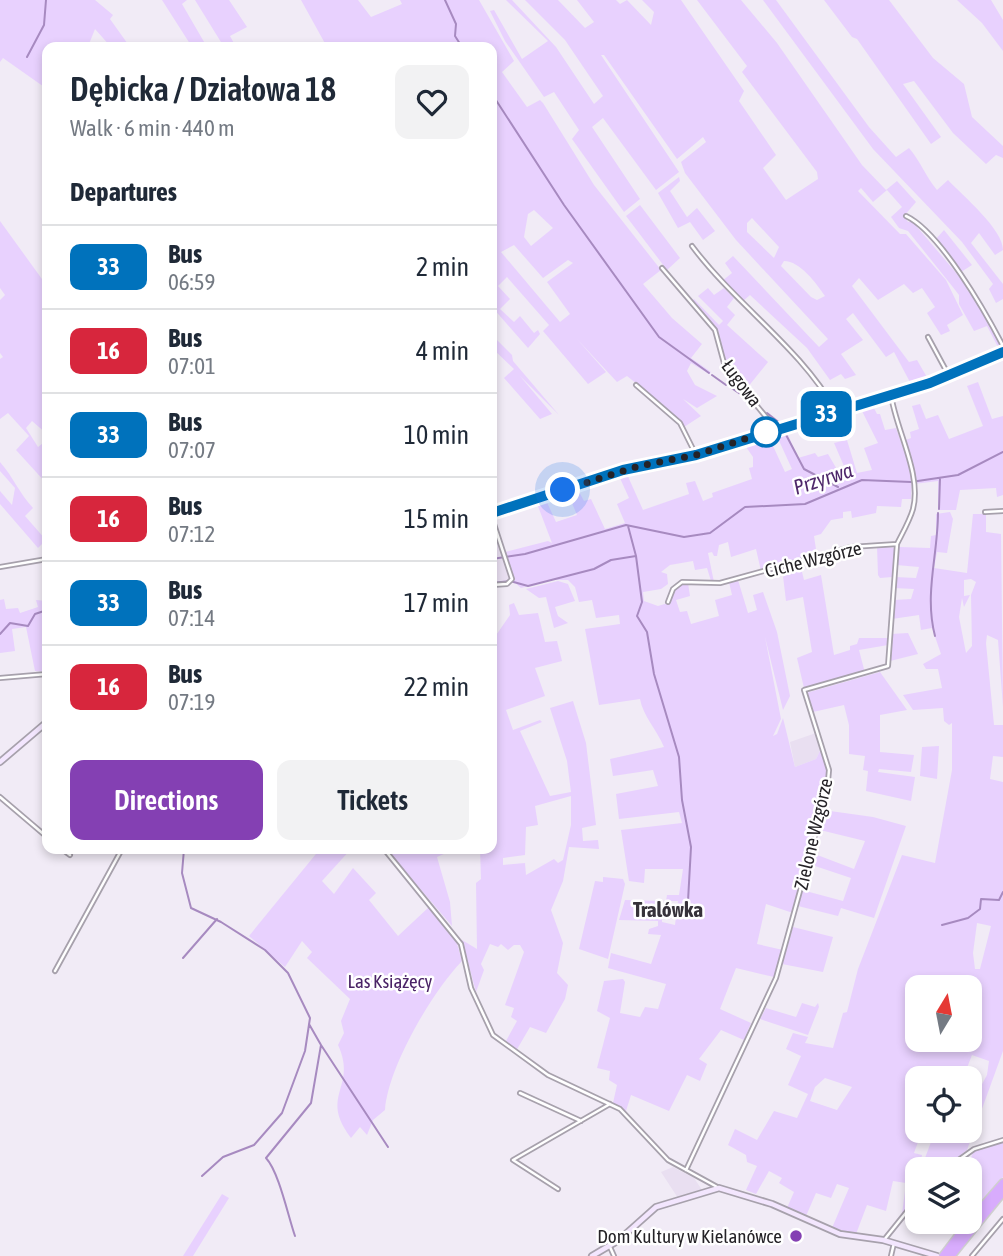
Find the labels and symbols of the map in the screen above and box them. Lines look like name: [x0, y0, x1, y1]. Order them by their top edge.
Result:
street label: Ługowa: [717, 355, 767, 411]
line badge: 33: [794, 391, 858, 437]
unlabelled marker: [751, 417, 781, 447]
water label: Przyrwa: [790, 457, 856, 499]
your location: [545, 472, 580, 507]
street label: Ciche Wzgórze: [762, 536, 864, 582]
street label: Zielone Wzgórze: [789, 776, 837, 892]
district label: Tralówka: [633, 897, 703, 921]
park label: Las Książęcy: [348, 970, 433, 992]
north arrow: [905, 975, 982, 1052]
place label: Dom Kultury w Kielanówce: [597, 1225, 782, 1247]
marker: Dom Kultury w Kielanówce: [788, 1228, 804, 1244]

